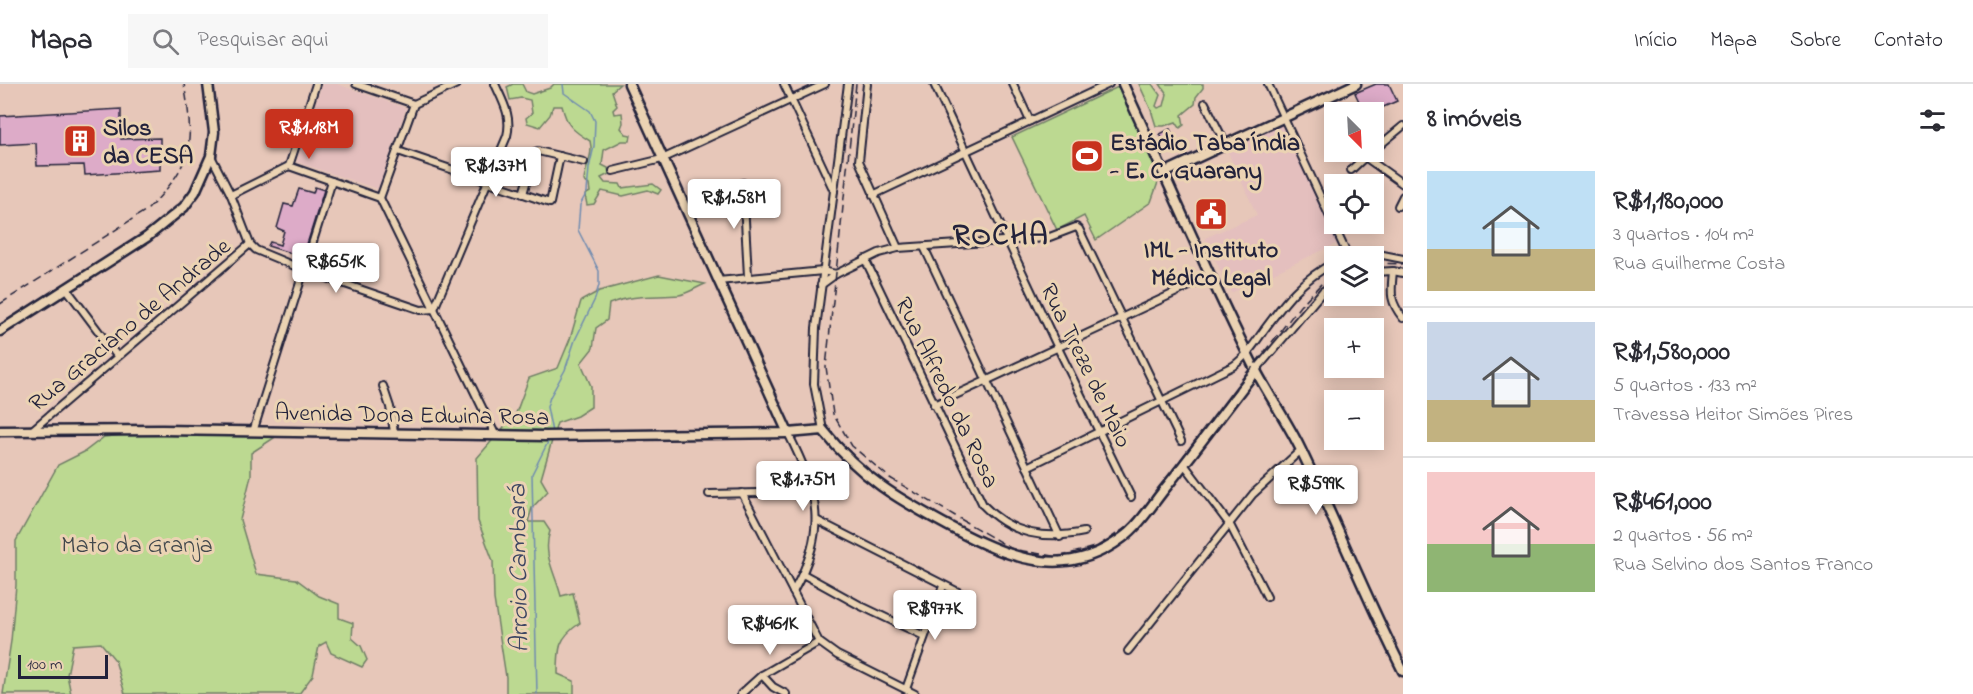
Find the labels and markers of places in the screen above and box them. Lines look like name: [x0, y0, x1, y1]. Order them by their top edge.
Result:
pin: R$1.18M: [254, 109, 364, 160]
place label: Silos da CESA: [103, 112, 194, 175]
building icon: Silos da CESA: [62, 123, 98, 159]
place label: Estádio Taba Índia - E. C. Guarany: [1109, 127, 1300, 191]
sports icon: Estádio Taba Índia - E. C. Guarany: [1069, 138, 1105, 174]
pin: R$1.37M: [441, 147, 551, 198]
pin: R$1.58M: [679, 179, 789, 230]
public building icon: IML - Instituto Médico Legal: [1193, 196, 1229, 232]
place label: IML - Instituto Médico Legal: [1144, 234, 1278, 298]
pin: R$651K: [287, 243, 385, 294]
pin: R$1.75M: [748, 461, 858, 512]
pin: R$599K: [1267, 465, 1365, 516]
pin: R$977K: [886, 590, 984, 641]
pin: R$461K: [721, 605, 819, 656]

